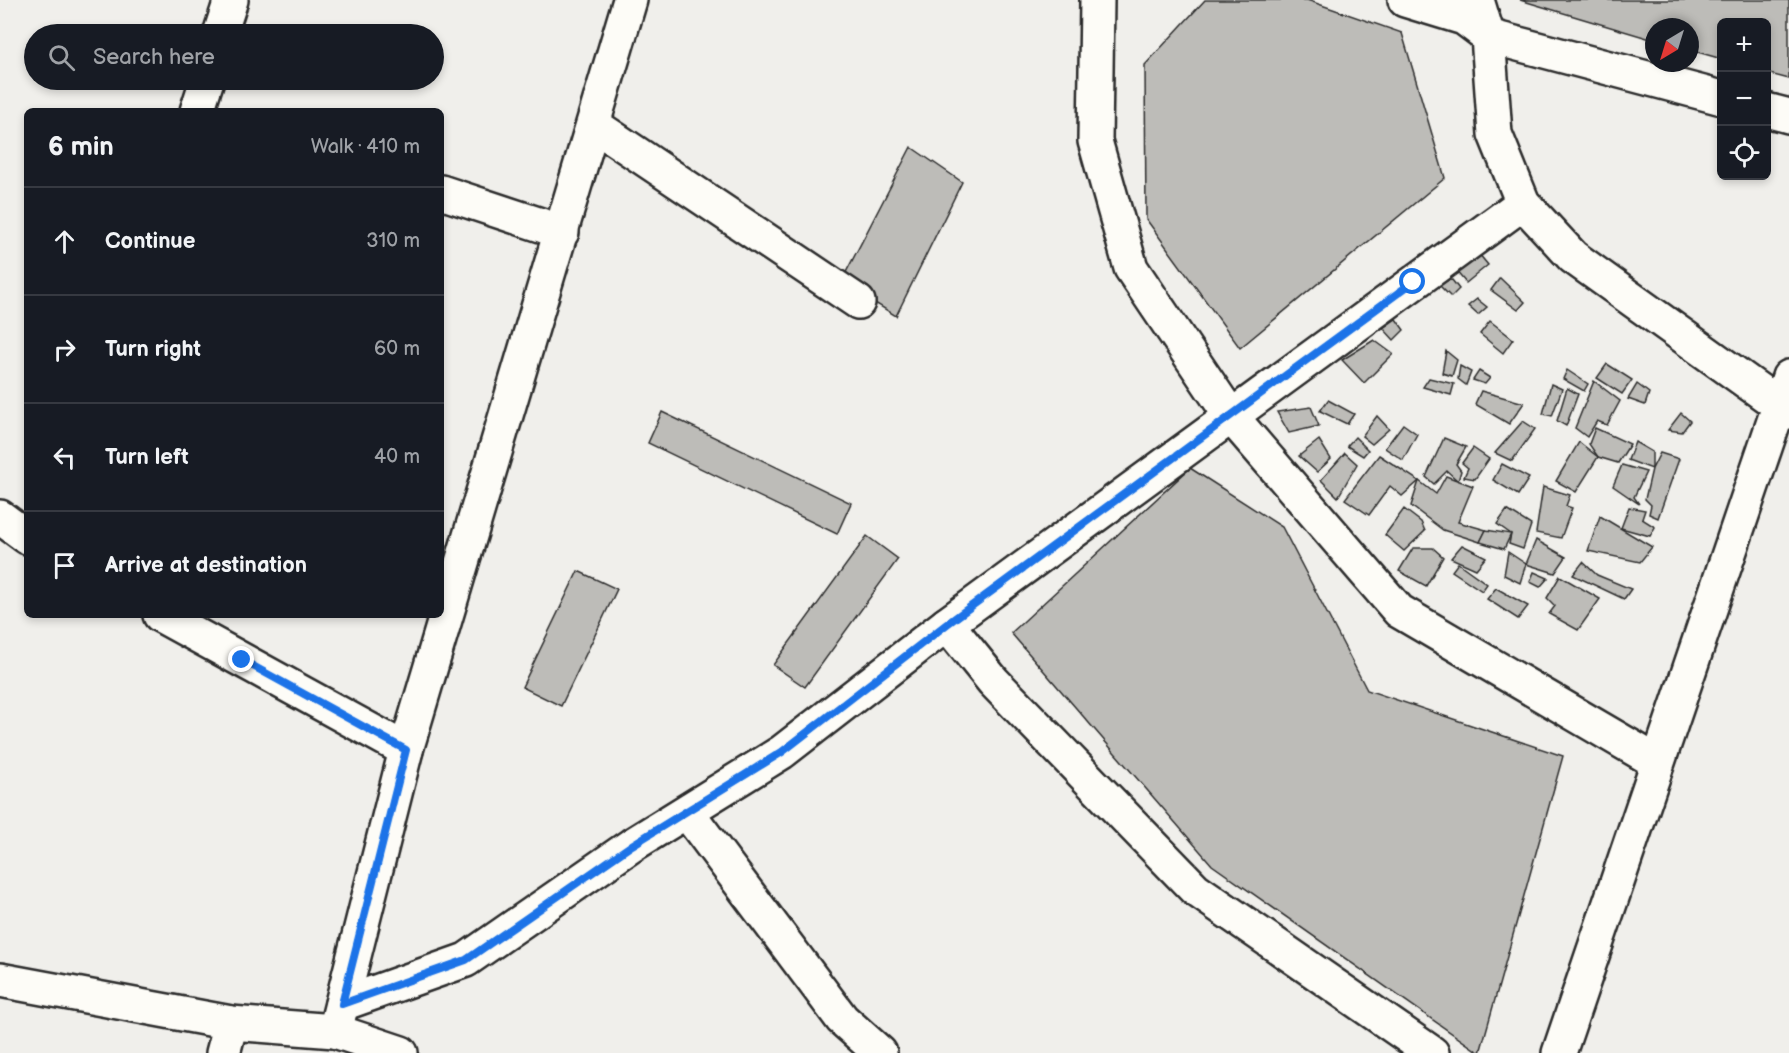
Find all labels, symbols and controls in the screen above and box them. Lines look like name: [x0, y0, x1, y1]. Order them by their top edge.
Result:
north arrow: [1645, 18, 1699, 72]
map controls: [1717, 18, 1771, 180]
button: +: [1717, 18, 1771, 72]
search box: [24, 24, 444, 90]
icon: search: [45, 41, 78, 74]
text: Search here: [93, 44, 215, 71]
button: −: [1717, 72, 1771, 126]
button: locate: [1717, 126, 1771, 180]
text: 6 min: [48, 132, 114, 163]
text: Walk · 410 m: [311, 135, 420, 159]
icon: ahead: [48, 225, 81, 258]
text: Continue: [105, 228, 195, 255]
text: 310 m: [366, 229, 420, 253]
route start: [1399, 268, 1425, 294]
icon: right: [48, 333, 81, 366]
text: Turn right: [105, 336, 201, 363]
text: 60 m: [374, 337, 420, 361]
icon: left: [48, 441, 81, 474]
text: Turn left: [105, 444, 189, 471]
text: 40 m: [374, 445, 420, 469]
icon: arrive: [48, 549, 81, 582]
text: Arrive at destination: [105, 552, 307, 579]
route end: [228, 646, 254, 672]

